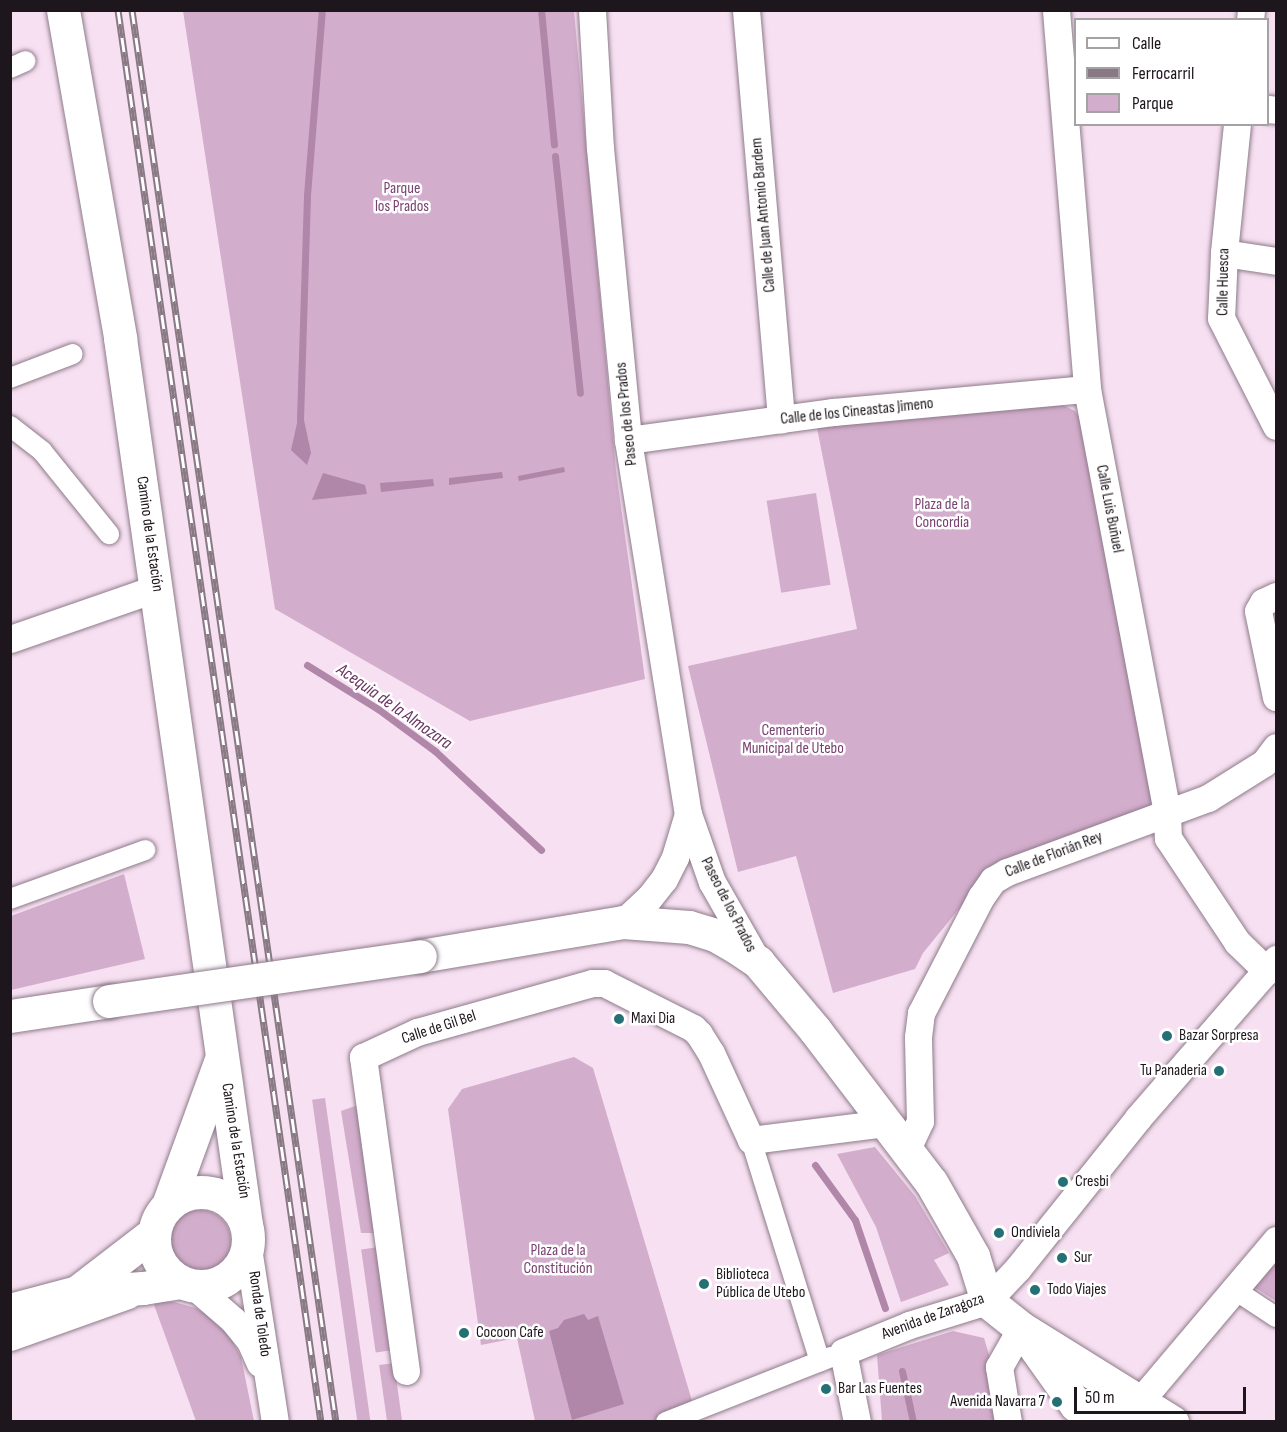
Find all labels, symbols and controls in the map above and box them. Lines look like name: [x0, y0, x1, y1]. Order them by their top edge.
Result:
legend: [1074, 18, 1269, 126]
text: Calle: [1132, 33, 1161, 54]
text: Ferrocarril: [1132, 63, 1194, 84]
text: Parque: [1132, 93, 1173, 114]
street label: Calle de Juan Antonio Bardem: [748, 137, 780, 293]
park label: Parque los Prados: [375, 179, 429, 217]
street label: Calle Huesca: [1214, 248, 1234, 316]
street label: Paseo de los Prados: [612, 361, 642, 467]
street label: Calle de los Cineastas Jimeno: [780, 394, 934, 430]
street label: Calle Luis Buñuel: [1091, 463, 1127, 555]
street label: Camino de la Estación: [131, 475, 167, 593]
park label: Plaza de la Concordia: [914, 495, 970, 533]
water label: Acequia de la Almozara: [332, 659, 456, 755]
park label: Cementerio Municipal de Utebo: [742, 721, 844, 759]
street label: Calle de Florián Rey: [1003, 828, 1105, 882]
street label: Paseo de los Prados: [696, 854, 760, 956]
street label: Calle de Gil Bel: [399, 1007, 479, 1049]
place label: Maxi Dia: [631, 1009, 675, 1029]
marker: Maxi Dia: [612, 1012, 626, 1026]
place label: Bazar Sorpresa: [1179, 1026, 1259, 1046]
marker: Bazar Sorpresa: [1160, 1029, 1174, 1043]
place label: Tu Panaderia: [1140, 1061, 1207, 1081]
marker: Tu Panaderia: [1212, 1064, 1226, 1078]
street label: Camino de la Estación: [216, 1082, 254, 1200]
place label: Cresbi: [1075, 1172, 1109, 1192]
marker: Cresbi: [1056, 1175, 1070, 1189]
place label: Ondiviela: [1011, 1223, 1060, 1243]
marker: Ondiviela: [992, 1226, 1006, 1240]
park label: Plaza de la Constitución: [523, 1241, 593, 1279]
place label: Sur: [1074, 1248, 1092, 1268]
marker: Sur: [1055, 1251, 1069, 1265]
place label: Biblioteca Pública de Utebo: [716, 1265, 805, 1303]
street label: Ronda de Toledo: [243, 1270, 275, 1358]
marker: Biblioteca Pública de Utebo: [697, 1277, 711, 1291]
place label: Todo Viajes: [1047, 1280, 1106, 1300]
marker: Todo Viajes: [1028, 1283, 1042, 1297]
street label: Avenida de Zaragoza: [879, 1290, 987, 1344]
place label: Cocoon Cafe: [476, 1323, 544, 1343]
marker: Cocoon Cafe: [457, 1326, 471, 1340]
scale bar: [1077, 1375, 1250, 1413]
place label: Bar Las Fuentes: [838, 1379, 922, 1399]
marker: Bar Las Fuentes: [819, 1382, 833, 1396]
text: 50 m: [1085, 1387, 1115, 1408]
place label: Avenida Navarra 7: [950, 1392, 1045, 1412]
marker: Avenida Navarra 7: [1050, 1395, 1064, 1409]

